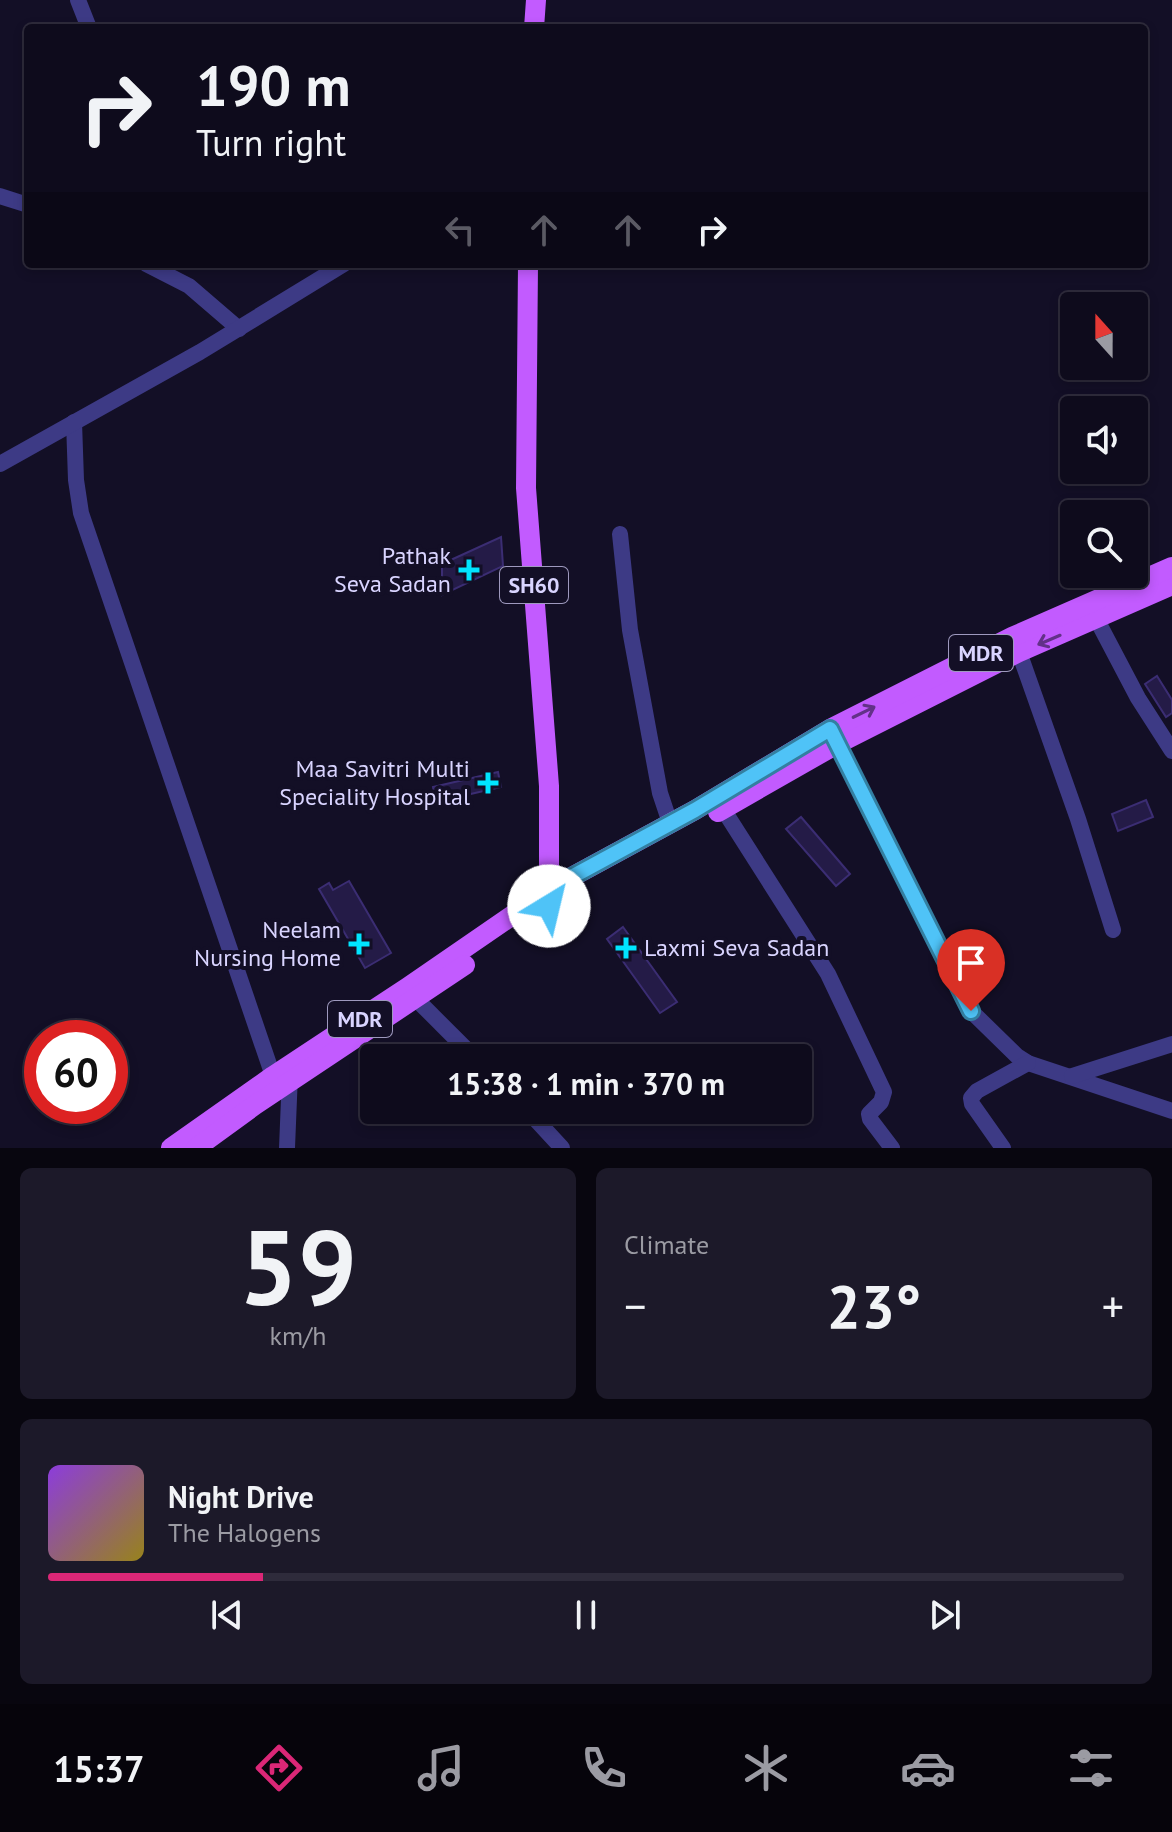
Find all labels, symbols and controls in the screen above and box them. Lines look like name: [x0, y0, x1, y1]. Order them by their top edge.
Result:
text: 190 m: [196, 49, 351, 121]
icon: right: [64, 56, 168, 160]
text: Turn right: [196, 119, 346, 166]
icon: left: [438, 208, 482, 252]
icon: ahead: [522, 208, 566, 252]
icon: ahead: [606, 208, 650, 252]
icon: right: [690, 208, 734, 252]
north arrow: [1060, 292, 1148, 380]
map controls: [1060, 292, 1148, 588]
button: sound: [1060, 396, 1148, 484]
button: search: [1060, 500, 1148, 588]
place label: Pathak Seva Sadan: [334, 540, 451, 599]
marker: Pathak Seva Sadan: [458, 559, 480, 581]
road number: SH60: [500, 567, 568, 603]
one-way arrow: [1038, 633, 1062, 648]
road number: MDR: [949, 635, 1013, 671]
one-way arrow: [852, 704, 876, 719]
place label: Maa Savitri Multi Speciality Hospital: [279, 753, 470, 812]
marker: Maa Savitri Multi Speciality Hospital: [477, 772, 499, 794]
position arrow: [507, 864, 591, 948]
place label: Neelam Nursing Home: [194, 914, 341, 973]
pin: [937, 929, 1005, 1011]
place label: Laxmi Seva Sadan: [644, 932, 829, 963]
marker: Neelam Nursing Home: [348, 933, 370, 955]
marker: Laxmi Seva Sadan: [615, 937, 637, 959]
icon: arrive: [949, 941, 993, 985]
road number: MDR: [328, 1001, 392, 1037]
speed limit sign: 60: [24, 1020, 128, 1124]
text: 15:38 · 1 min · 370 m: [447, 1064, 725, 1103]
text: 59: [239, 1199, 357, 1334]
text: Climate: [624, 1228, 709, 1261]
text: 23°: [827, 1267, 921, 1345]
text: −: [624, 1277, 646, 1334]
text: +: [1102, 1277, 1124, 1334]
text: km/h: [270, 1319, 327, 1352]
text: Night Drive: [168, 1477, 314, 1516]
text: The Halogens: [168, 1516, 321, 1549]
icon: previous: [205, 1593, 249, 1637]
icon: pause: [564, 1593, 608, 1637]
icon: next: [923, 1593, 967, 1637]
icon: directions: [251, 1740, 307, 1796]
icon: music: [413, 1740, 469, 1796]
icon: phone: [576, 1740, 632, 1796]
icon: climate: [738, 1740, 794, 1796]
icon: car: [900, 1740, 956, 1796]
icon: filters: [1063, 1740, 1119, 1796]
text: 15:37: [53, 1745, 145, 1792]

